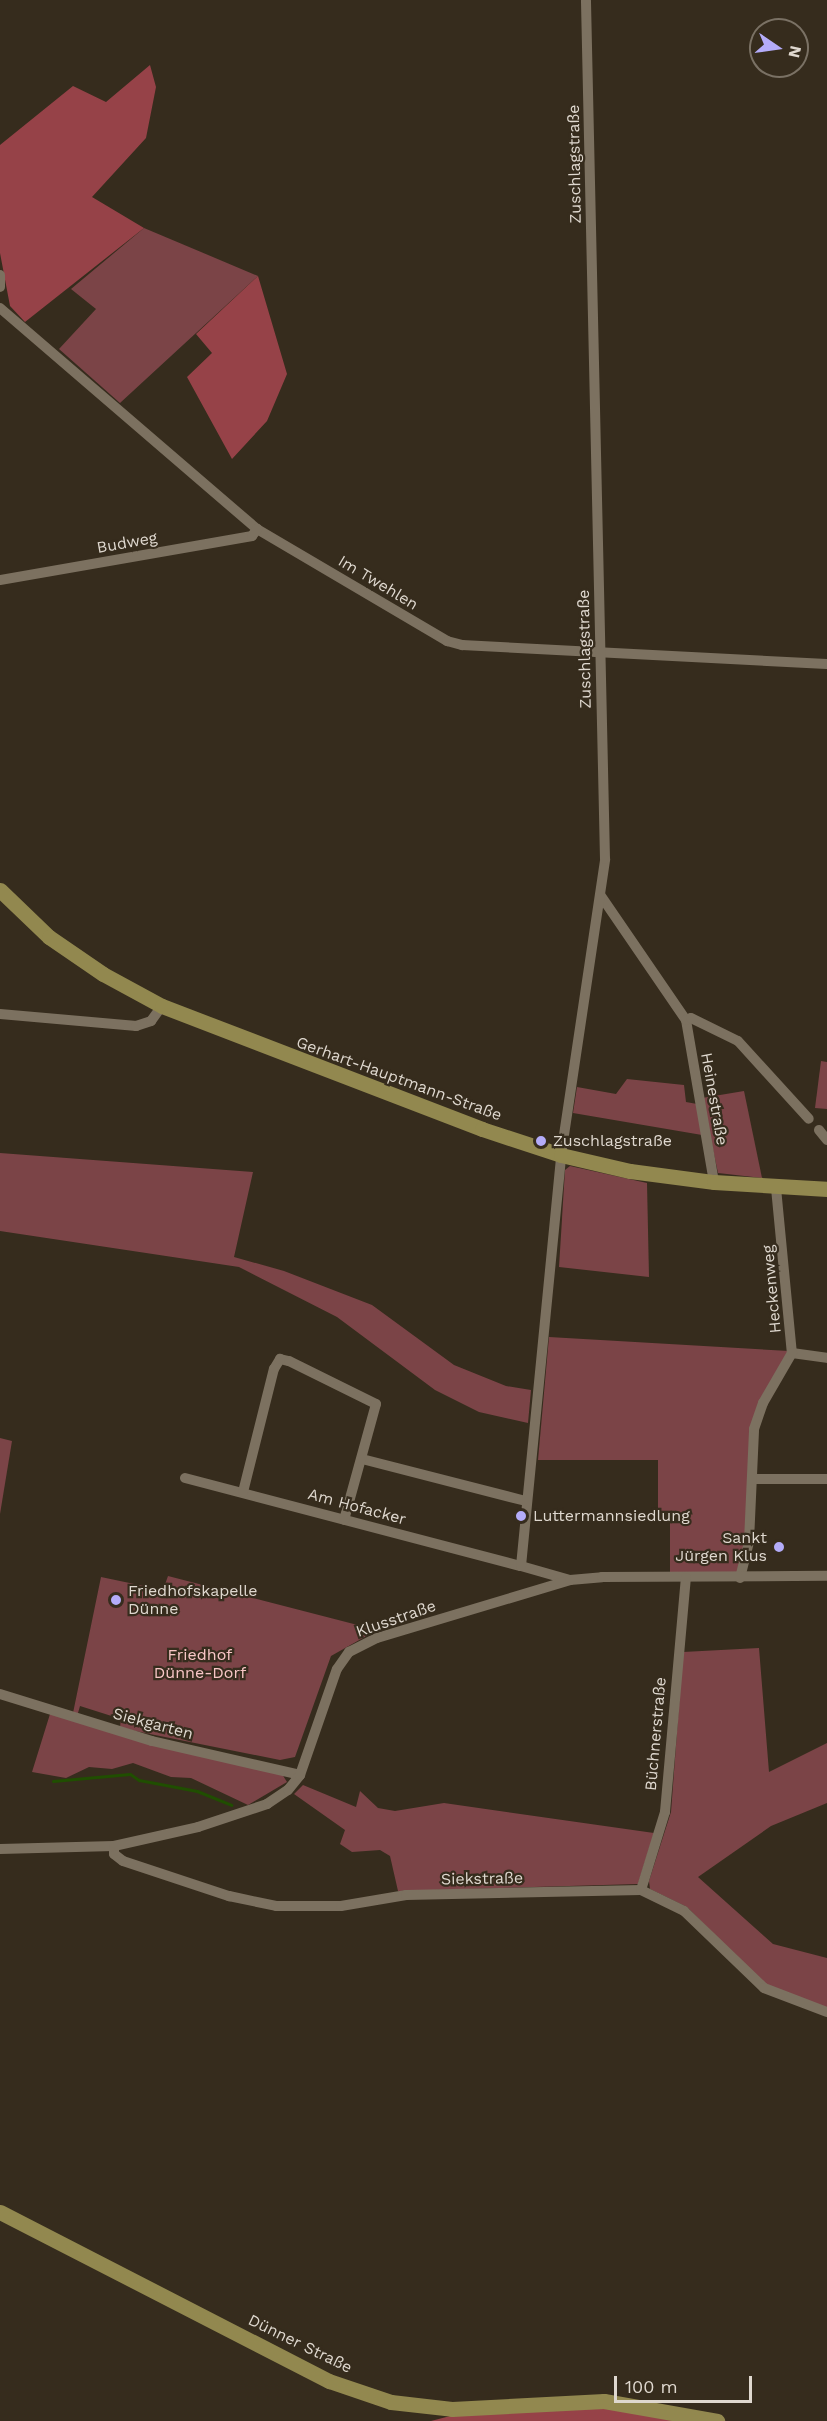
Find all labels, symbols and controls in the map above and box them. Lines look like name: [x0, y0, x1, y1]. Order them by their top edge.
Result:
north arrow: [749, 18, 809, 78]
text: N: [784, 44, 806, 60]
street label: Zuschlagstraße: [564, 104, 586, 224]
street label: Budweg: [95, 528, 159, 558]
street label: Im Twehlen: [334, 552, 422, 614]
street label: Zuschlagstraße: [574, 589, 596, 709]
street label: Gerhart-Hauptmann-Straße: [294, 1033, 504, 1125]
street label: Heinestraße: [696, 1051, 732, 1147]
place label: Zuschlagstraße: [553, 1131, 672, 1151]
marker: Zuschlagstraße: [534, 1134, 548, 1148]
street label: Heckenweg: [759, 1244, 785, 1334]
street label: Am Hofacker: [306, 1485, 408, 1529]
place label: Luttermannsiedlung: [533, 1506, 690, 1526]
marker: Luttermannsiedlung: [514, 1509, 528, 1523]
place label: Sankt Jürgen Klus: [675, 1528, 767, 1566]
marker: Sankt Jürgen Klus: [772, 1540, 786, 1554]
place label: Friedhofskapelle Dünne: [128, 1581, 257, 1619]
marker: Friedhofskapelle Dünne: [109, 1593, 123, 1607]
street label: Klusstraße: [353, 1596, 439, 1642]
park label: Friedhof Dünne-Dorf: [154, 1645, 246, 1683]
street label: Büchnerstraße: [641, 1676, 671, 1792]
street label: Siekgarten: [111, 1704, 195, 1744]
street label: Siekstraße: [441, 1869, 523, 1889]
street label: Dünner Straße: [245, 2310, 355, 2378]
scale bar: [617, 2364, 755, 2402]
text: 100 m: [625, 2376, 678, 2397]

